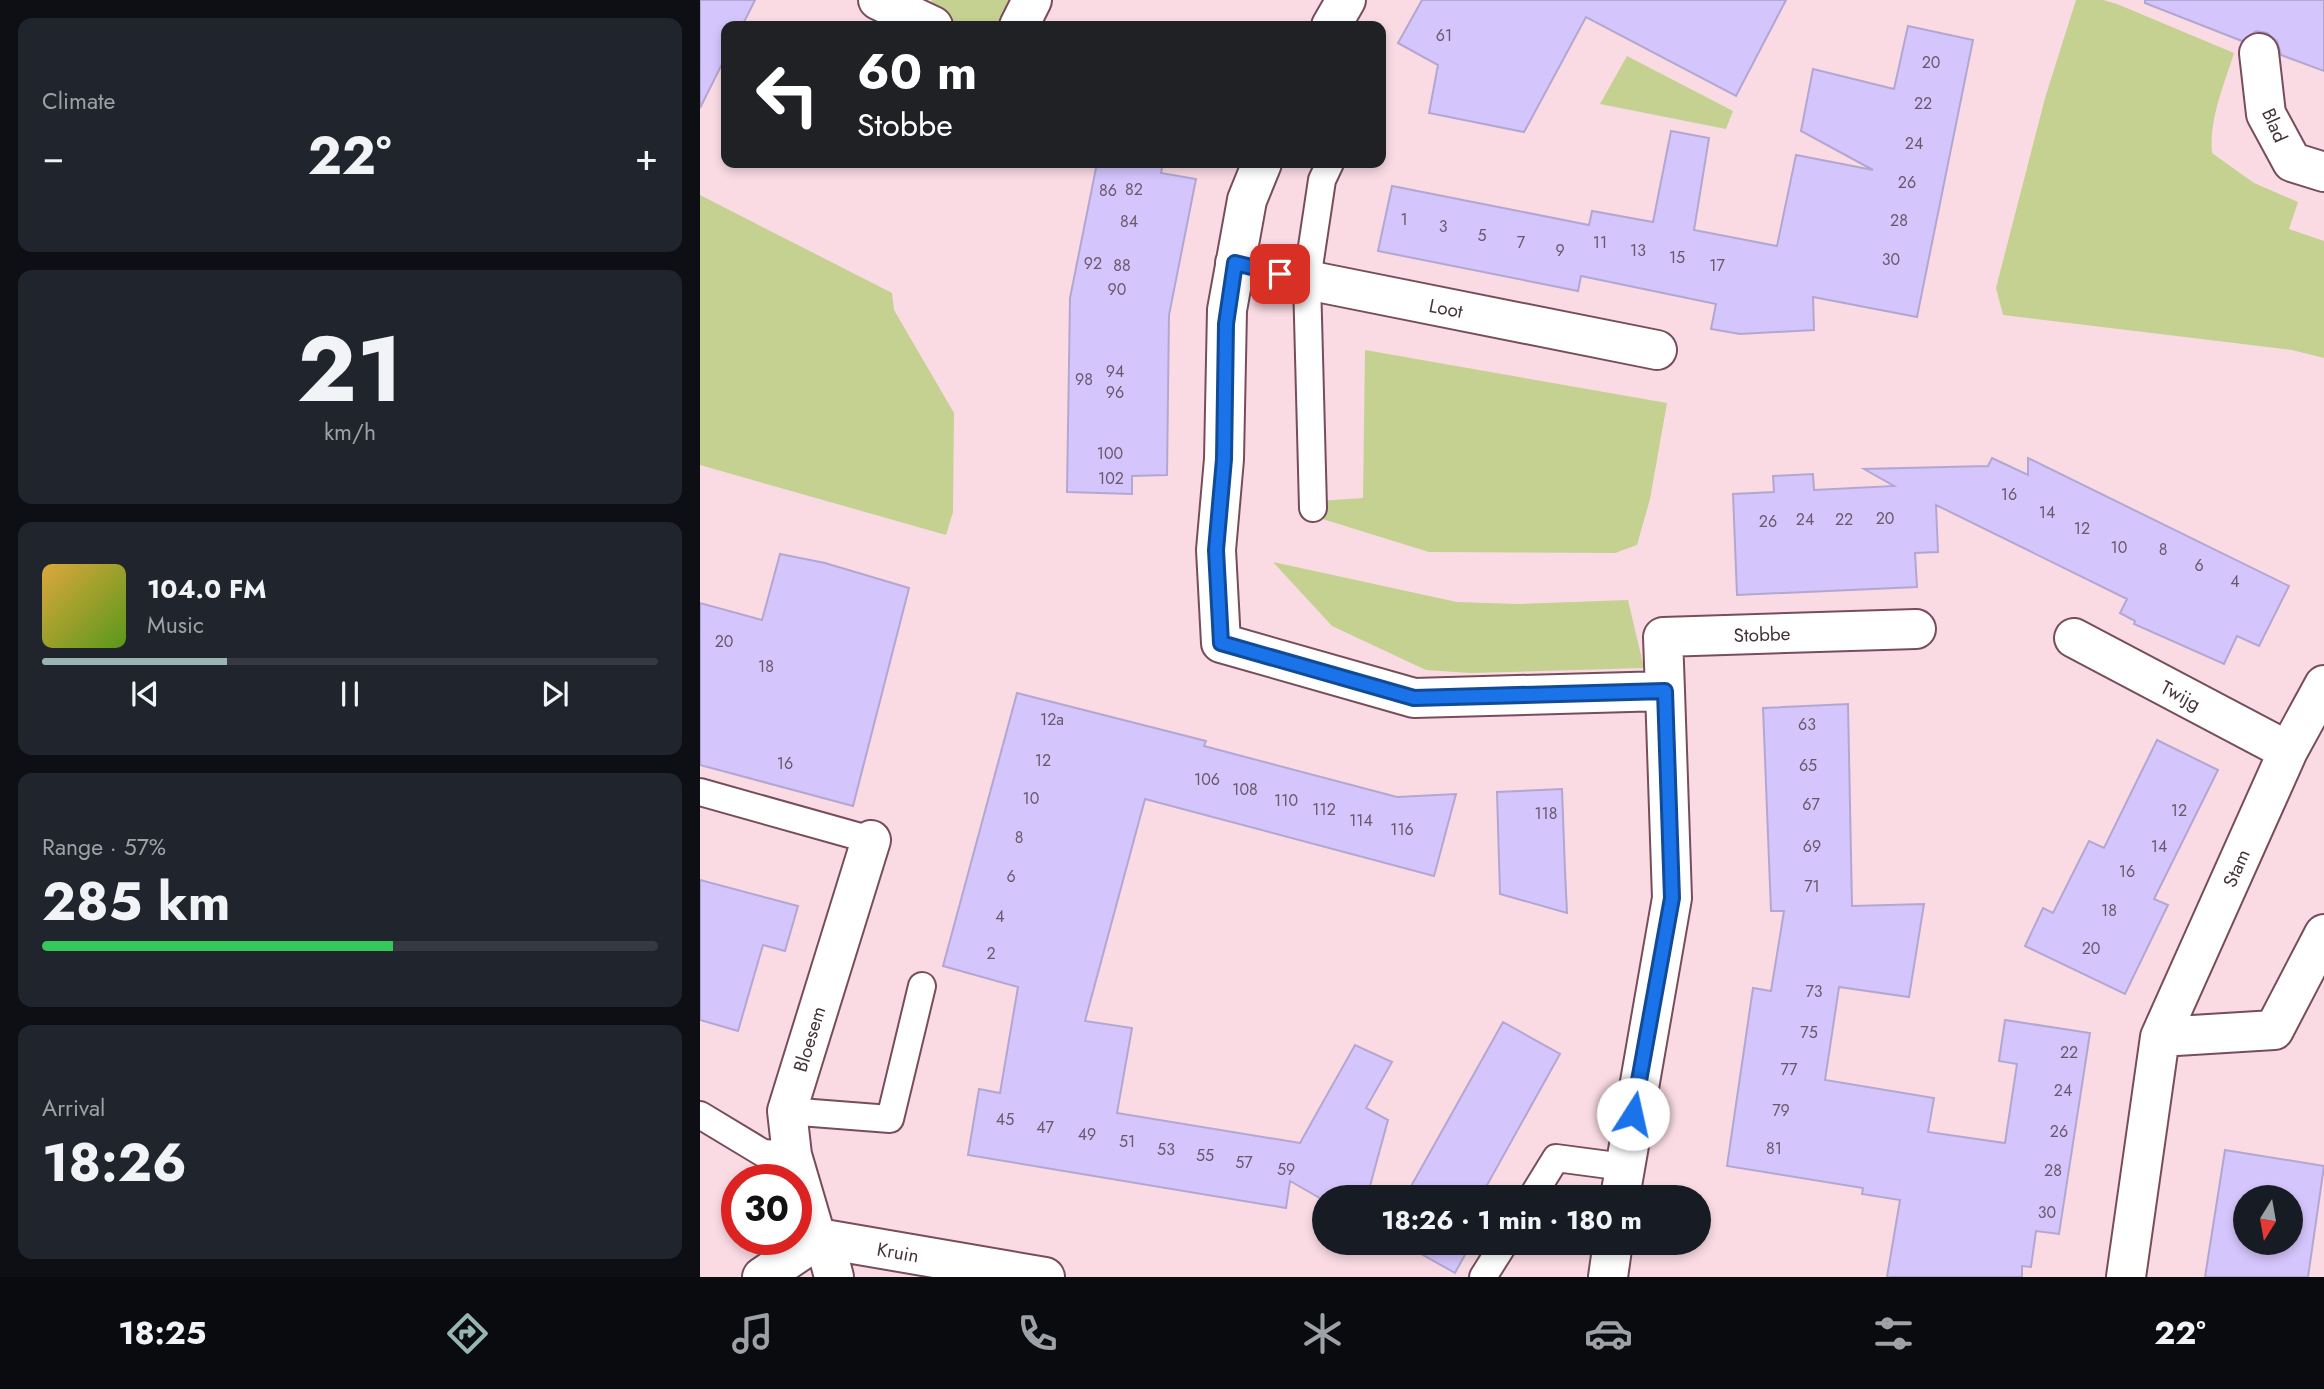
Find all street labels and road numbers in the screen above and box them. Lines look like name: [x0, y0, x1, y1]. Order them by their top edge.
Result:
street label: Blad: [2255, 104, 2294, 147]
street label: Loot: [1427, 292, 1466, 325]
street label: Stobbe: [1733, 620, 1791, 649]
street label: Twijg: [2156, 674, 2206, 717]
street label: Stam: [2216, 845, 2257, 891]
street label: Bloesem: [787, 1003, 832, 1075]
street label: Kruin: [875, 1236, 921, 1269]

